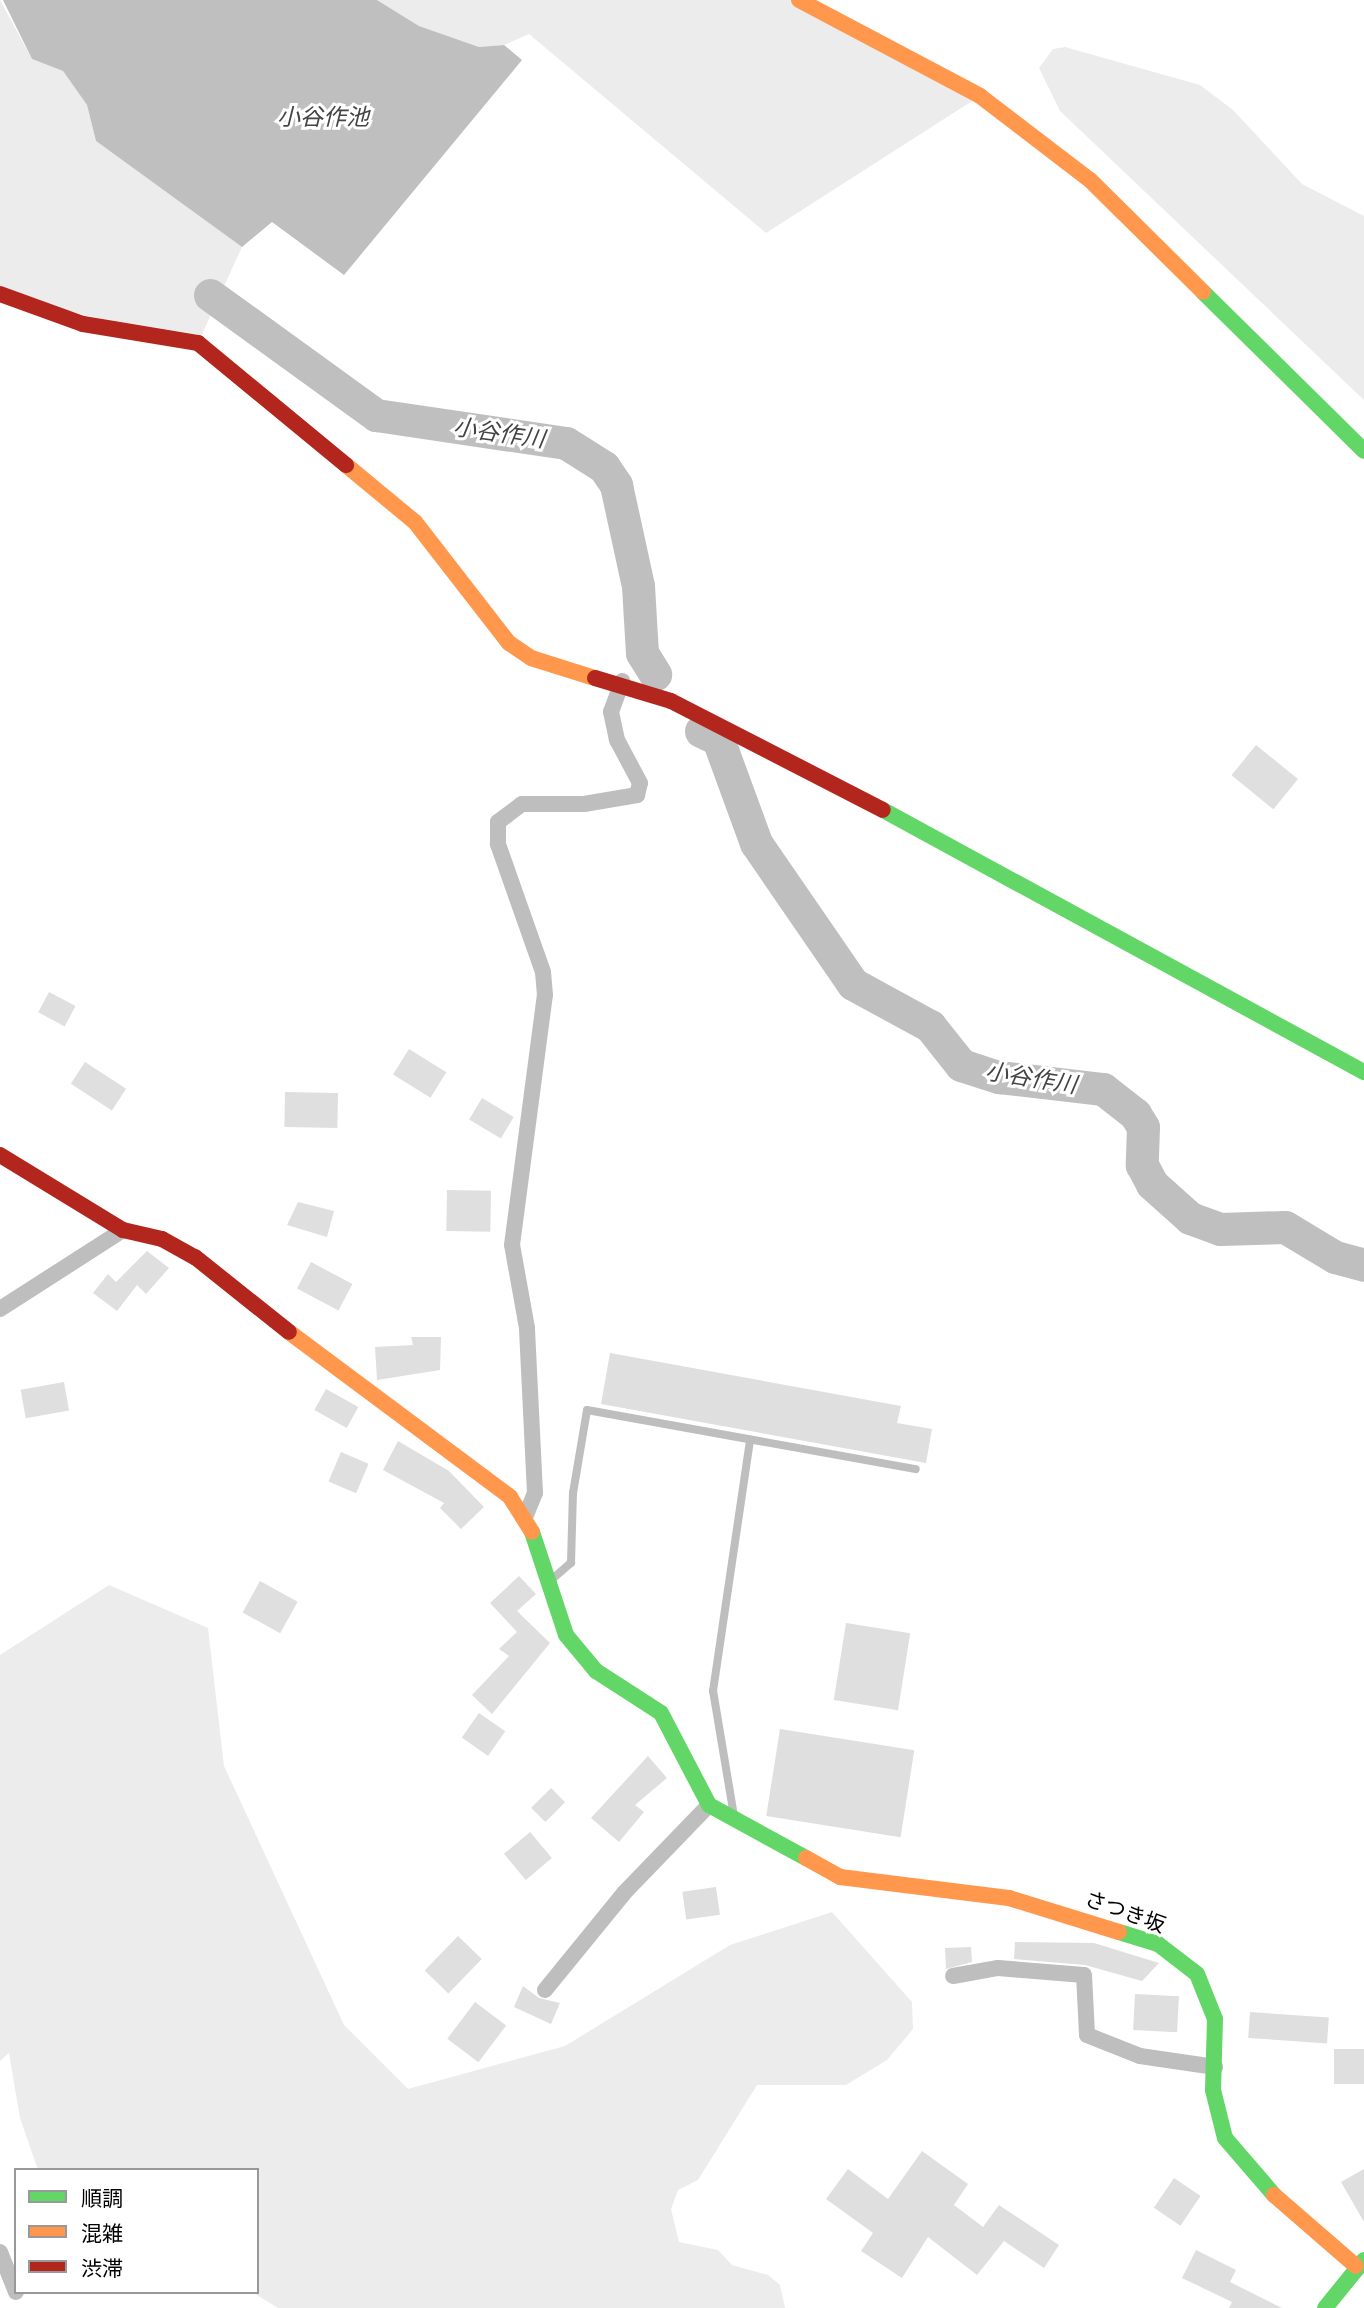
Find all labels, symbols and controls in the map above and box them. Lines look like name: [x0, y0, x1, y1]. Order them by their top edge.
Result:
water label: 小谷作池: [277, 103, 369, 131]
water label: 小谷作川: [452, 413, 546, 453]
water label: 小谷作川: [983, 1057, 1079, 1099]
street label: さつき坂: [1081, 1886, 1169, 1938]
legend: [14, 2168, 259, 2294]
text: 順調: [81, 2186, 123, 2211]
text: 混雑: [81, 2221, 123, 2246]
text: 渋滞: [81, 2256, 123, 2281]

